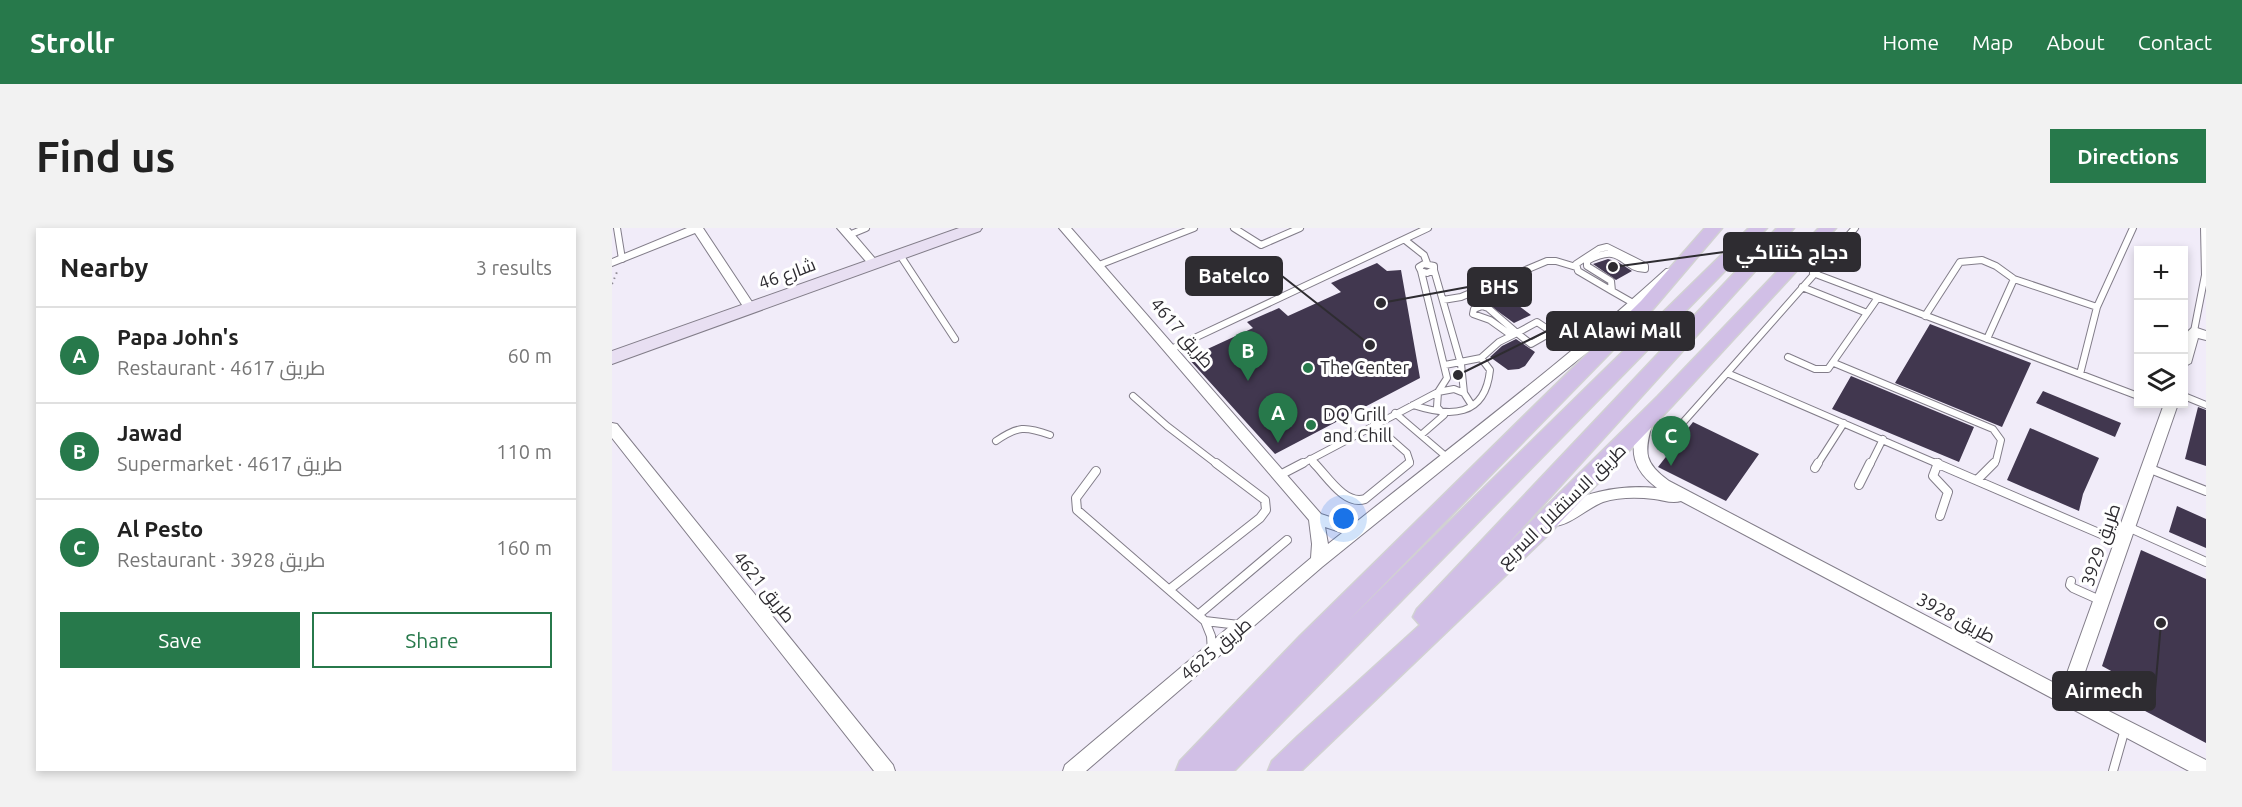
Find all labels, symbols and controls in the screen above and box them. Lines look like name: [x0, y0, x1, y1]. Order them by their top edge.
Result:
text: Strollr: [30, 27, 115, 58]
text: Home: [1882, 30, 1939, 54]
text: Map: [1972, 30, 2013, 54]
text: About: [2046, 30, 2105, 54]
text: Contact: [2138, 30, 2212, 54]
button: Directions: [2050, 129, 2206, 183]
text: Find us: [36, 133, 175, 180]
callout: دجاج كنتاكي: [1724, 233, 1860, 271]
text: دجاج كنتاكي: [1736, 240, 1848, 268]
map controls: [2134, 246, 2188, 408]
button: +: [2134, 246, 2188, 300]
text: Nearby: [60, 253, 148, 282]
street label: شارع 46: [755, 254, 819, 295]
text: 3 results: [476, 256, 552, 279]
callout: Batelco: [1186, 257, 1282, 295]
text: Batelco: [1198, 264, 1270, 287]
callout: BHS: [1468, 268, 1531, 306]
text: BHS: [1479, 275, 1519, 298]
street label: طريق 4617: [1145, 293, 1218, 373]
button: −: [2134, 300, 2188, 354]
callout: Al Alawi Mall: [1547, 312, 1694, 350]
text: Al Alawi Mall: [1559, 319, 1681, 342]
text: Papa John's: [117, 324, 239, 349]
pin: B: [1228, 332, 1268, 381]
text: A: [72, 344, 87, 367]
text: 60 m: [508, 344, 552, 367]
button: layers: [2134, 354, 2188, 408]
text: Restaurant · طريق 4617: [117, 356, 325, 379]
place label: The Center: [1320, 357, 1410, 377]
marker: The Center: [1301, 361, 1315, 375]
pin: A: [1258, 394, 1298, 443]
place label: DQ Grill and Chill: [1323, 404, 1393, 445]
pin: C: [1652, 416, 1690, 466]
marker: DQ Grill and Chill: [1304, 418, 1318, 432]
text: Jawad: [117, 420, 182, 445]
street label: طريق الاستقلال السريع: [1493, 439, 1631, 574]
text: B: [73, 440, 86, 463]
text: 110 m: [496, 440, 552, 463]
text: Supermarket · طريق 4617: [117, 452, 343, 475]
street label: طريق 3929: [2077, 501, 2126, 590]
your location: [1329, 504, 1358, 533]
text: Al Pesto: [117, 516, 203, 541]
text: C: [73, 536, 86, 559]
text: 160 m: [496, 536, 552, 559]
street label: طريق 4621: [728, 547, 800, 628]
text: Restaurant · طريق 3928: [117, 548, 325, 571]
street label: طريق 3928: [1912, 588, 1999, 649]
button: Save: [60, 612, 300, 668]
button: Share: [312, 612, 552, 668]
street label: طريق 4625: [1176, 613, 1257, 686]
callout: Airmech: [2053, 672, 2155, 710]
text: Airmech: [2065, 679, 2143, 702]

